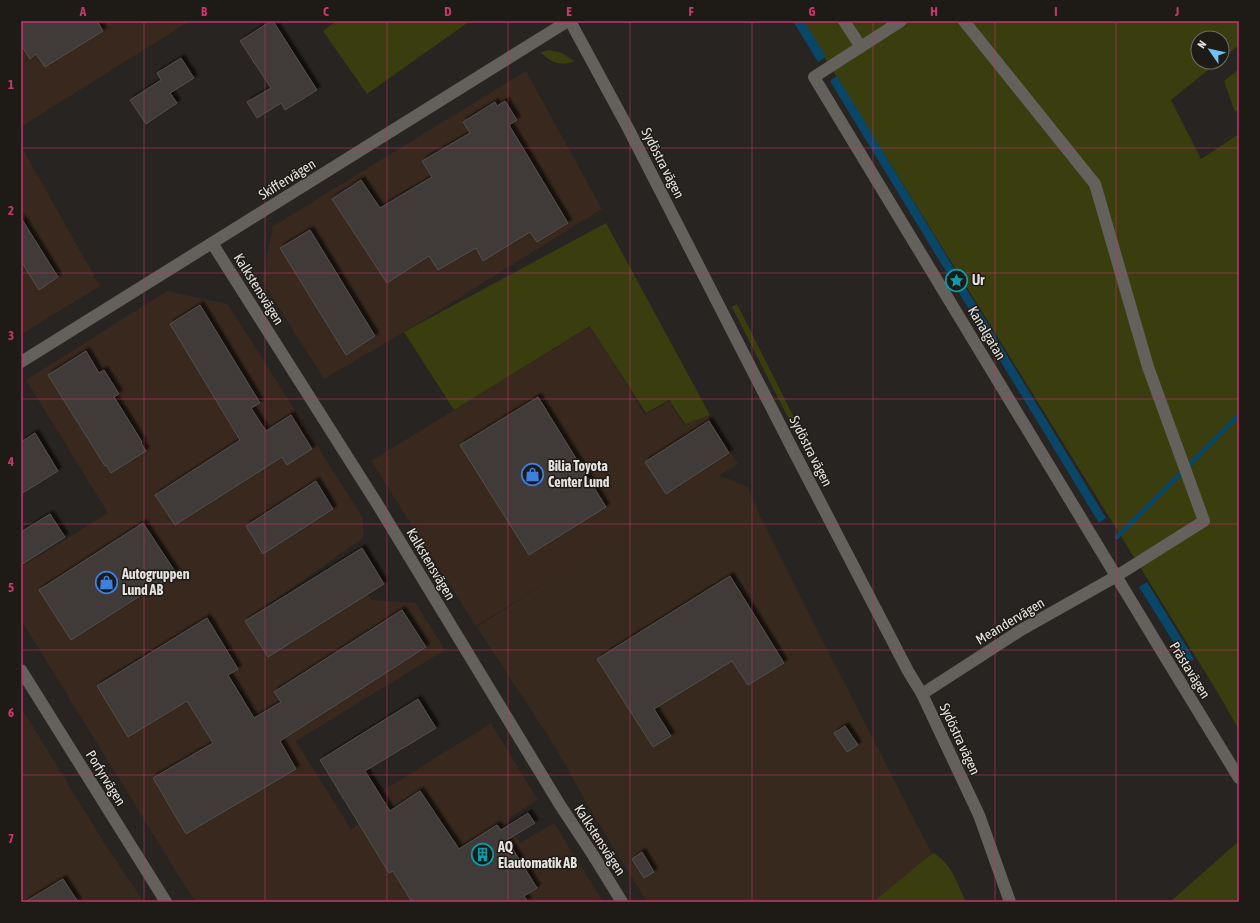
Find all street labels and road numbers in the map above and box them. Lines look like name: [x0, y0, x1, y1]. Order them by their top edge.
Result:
street label: Sydöstra vägen: [638, 125, 688, 201]
street label: Skiffervägen: [256, 155, 318, 203]
street label: Kalkstensvägen: [231, 250, 287, 328]
street label: Kanalgatan: [965, 303, 1009, 363]
street label: Sydöstra vägen: [786, 413, 836, 489]
street label: Kalkstensvägen: [403, 525, 459, 603]
street label: Meandervägen: [973, 594, 1047, 648]
street label: Prästavägen: [1166, 639, 1214, 701]
street label: Sydöstra vägen: [937, 701, 983, 777]
street label: Porfyrvägen: [83, 747, 129, 809]
street label: Kalkstensvägen: [571, 802, 629, 878]

